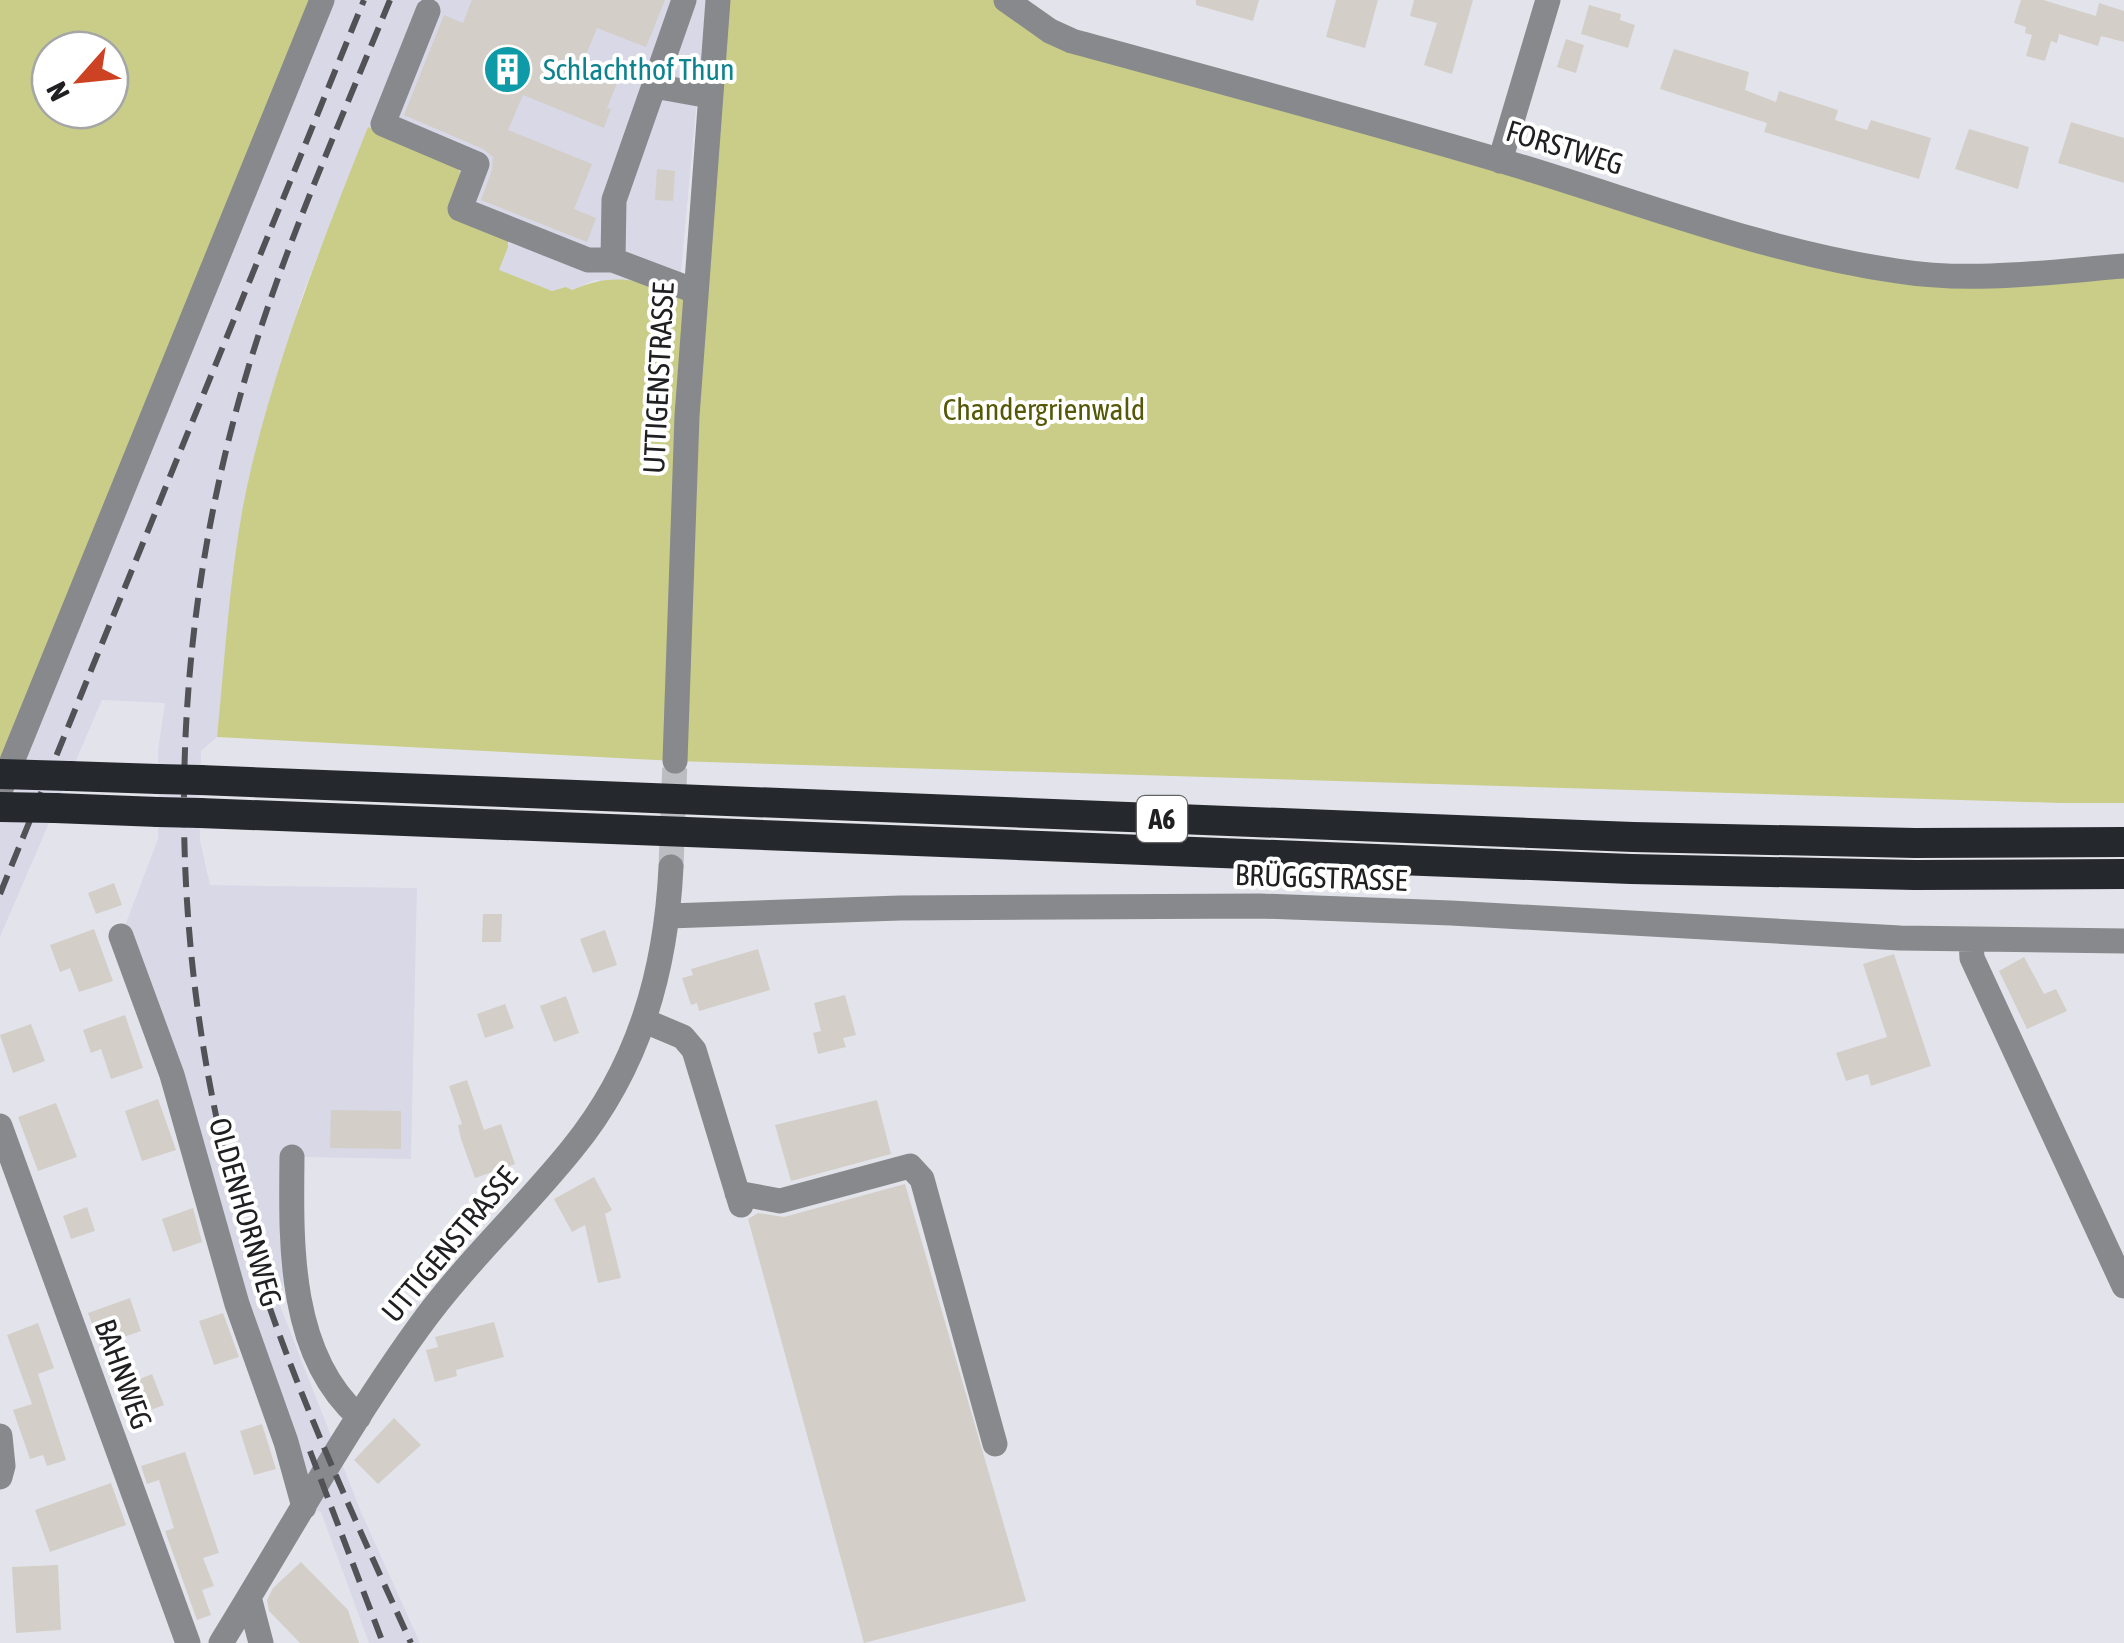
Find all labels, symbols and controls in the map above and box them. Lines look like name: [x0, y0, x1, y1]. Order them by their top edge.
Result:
north arrow: [30, 30, 130, 130]
building icon: Schlachthof Thun: [482, 43, 534, 95]
place label: Schlachthof Thun: [543, 52, 735, 86]
text: N: [40, 77, 76, 106]
street label: FORSTWEG: [1502, 113, 1628, 181]
street label: UTTIGENSTRASSE: [636, 281, 680, 475]
park label: Chandergrienwald: [943, 392, 1145, 426]
road number: A6: [1137, 796, 1187, 842]
street label: BRÜGGSTRASSE: [1234, 857, 1408, 897]
street label: OLDENHORNWEG: [203, 1114, 289, 1310]
street label: UTTIGENSTRASSE: [374, 1160, 524, 1328]
street label: BAHNWEG: [88, 1314, 160, 1434]

